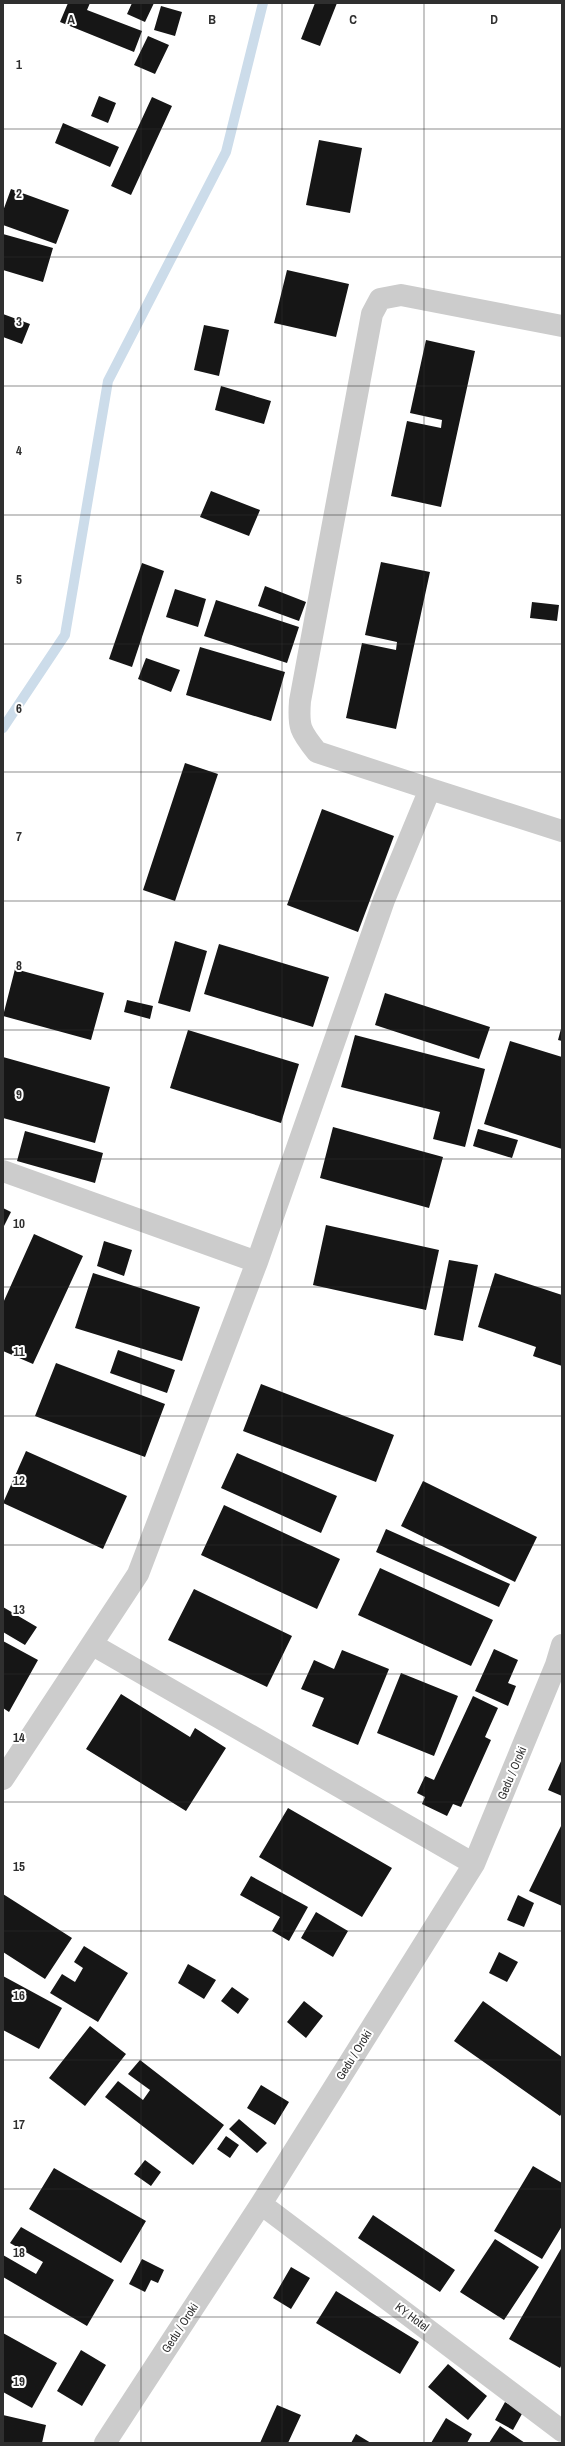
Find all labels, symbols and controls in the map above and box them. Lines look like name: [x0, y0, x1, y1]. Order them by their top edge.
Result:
text: A: [67, 11, 75, 28]
text: B: [208, 11, 216, 28]
text: C: [349, 11, 357, 28]
text: D: [490, 11, 498, 28]
text: 1: [16, 56, 22, 73]
text: 2: [16, 185, 22, 202]
text: 3: [16, 313, 22, 330]
text: 4: [16, 442, 22, 459]
text: 5: [16, 571, 22, 588]
text: 6: [16, 700, 22, 717]
text: 7: [16, 828, 22, 845]
text: 8: [16, 957, 22, 974]
text: 9: [16, 1086, 22, 1103]
text: 10: [13, 1215, 25, 1232]
text: 11: [13, 1343, 25, 1360]
text: 12: [13, 1472, 25, 1489]
text: 13: [13, 1601, 25, 1618]
text: 14: [13, 1729, 25, 1746]
street label: Gedu / Oroki: [494, 1744, 530, 1802]
text: 15: [13, 1858, 25, 1875]
text: 16: [13, 1987, 25, 2004]
street label: Gedu / Oroki: [332, 2027, 376, 2083]
text: 17: [13, 2116, 25, 2133]
text: 18: [13, 2244, 25, 2261]
street label: KY Hotel: [392, 2299, 432, 2335]
street label: Gedu / Oroki: [158, 2300, 202, 2356]
text: 19: [13, 2373, 25, 2390]

